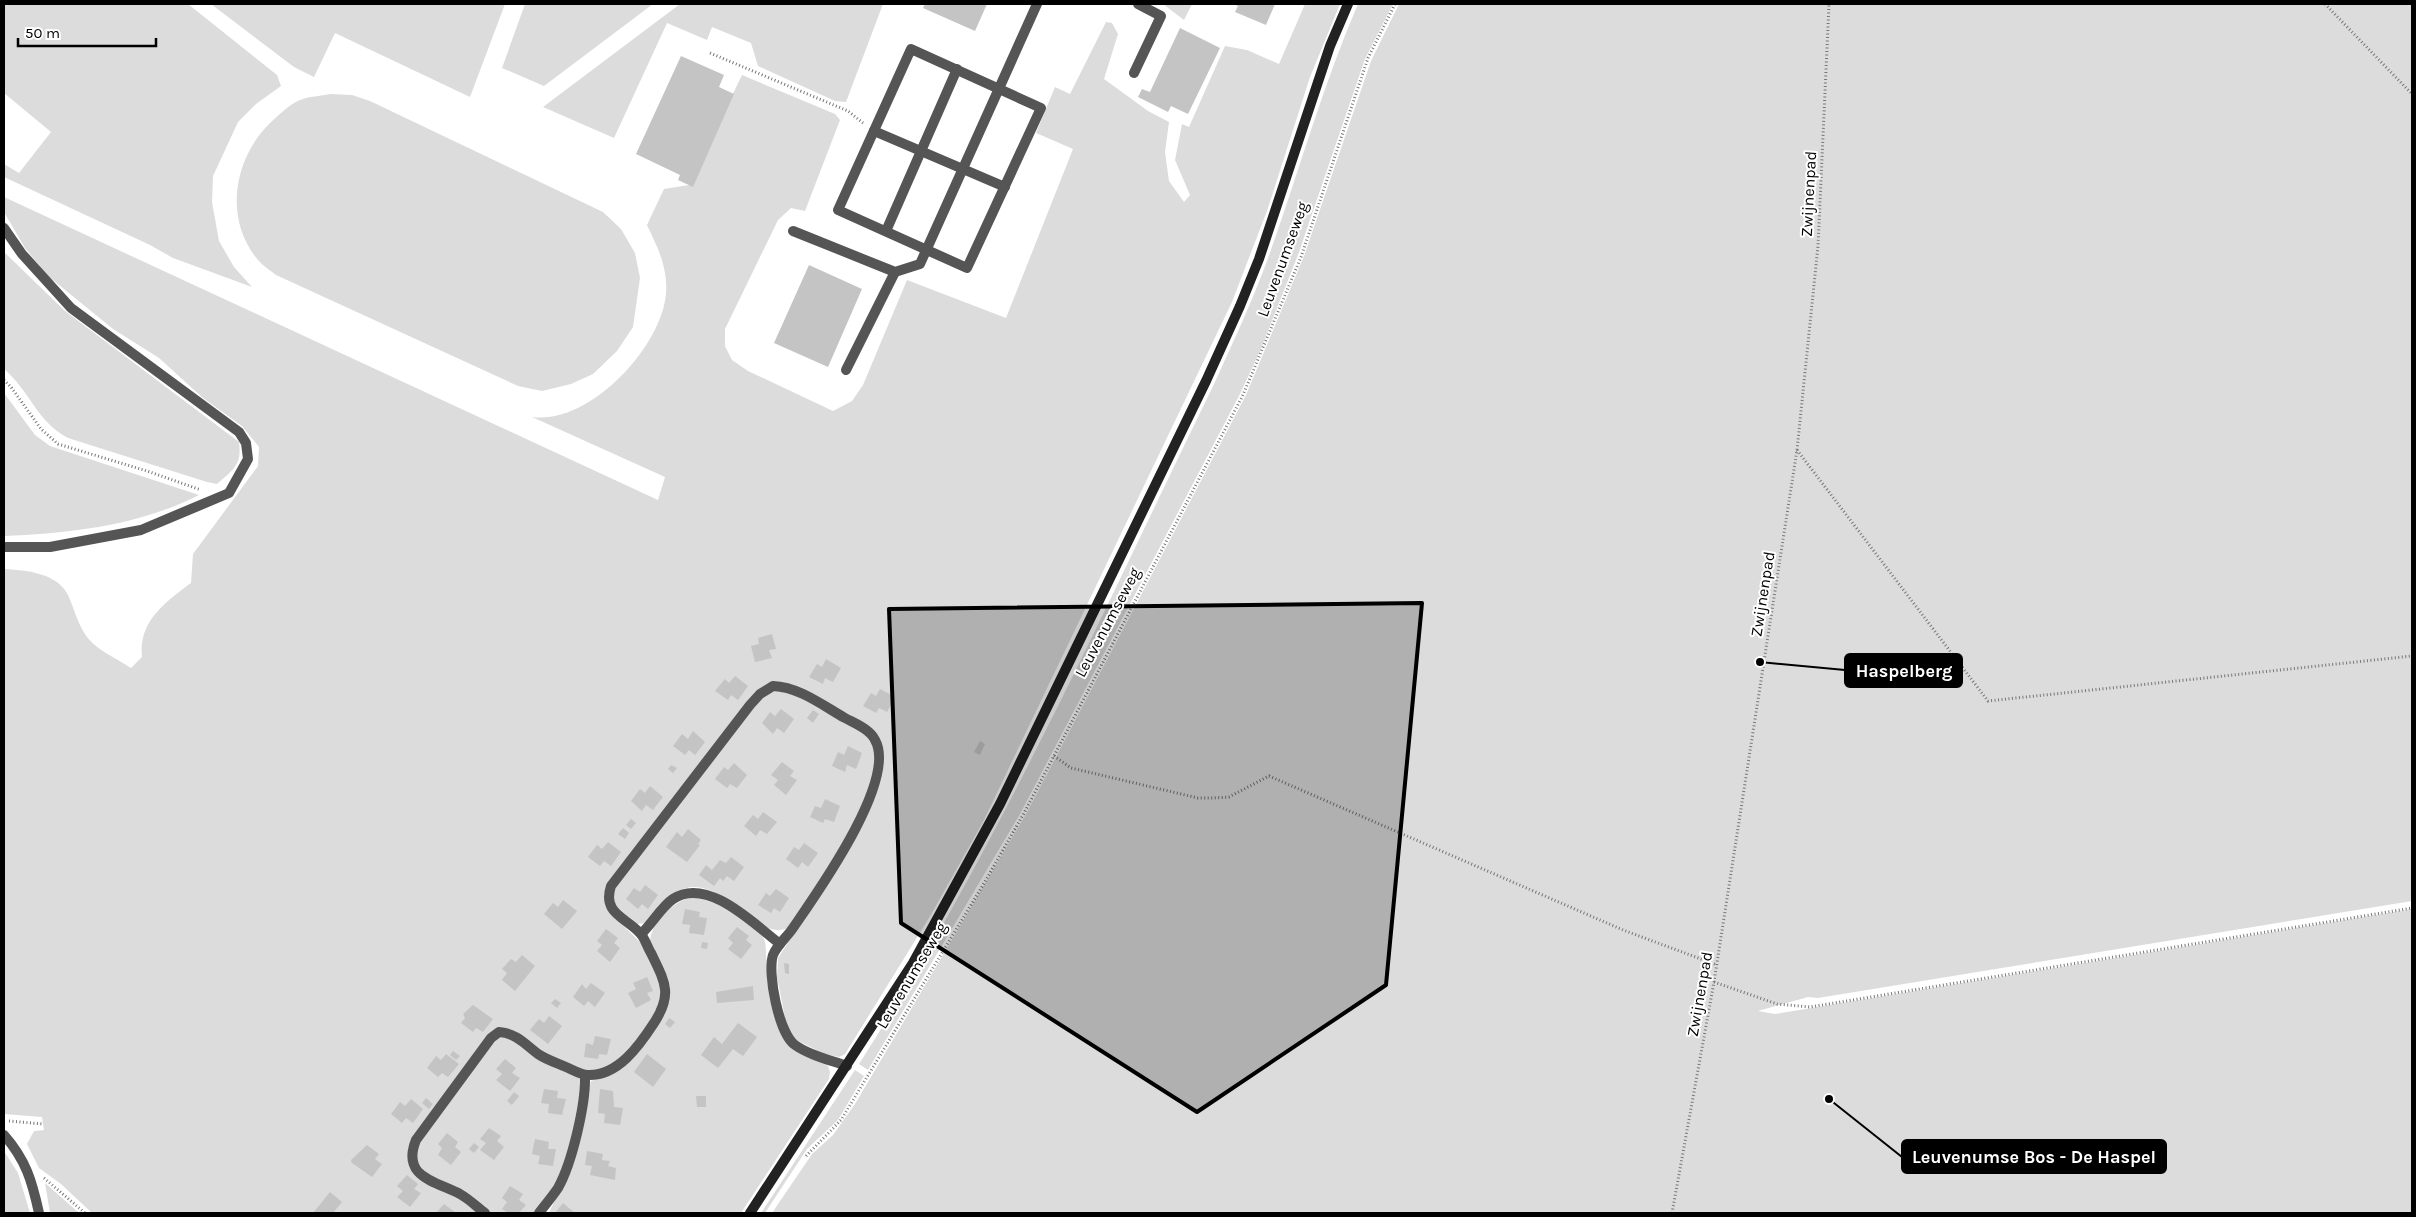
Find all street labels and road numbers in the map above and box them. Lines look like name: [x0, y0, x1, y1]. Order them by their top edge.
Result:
street label: Zwijnenpad: [1797, 151, 1820, 237]
street label: Leuvenumseweg: [1253, 199, 1312, 319]
street label: Zwijnenpad: [1746, 550, 1779, 638]
street label: Leuvenumseweg: [1071, 564, 1144, 680]
street label: Leuvenumseweg: [872, 918, 951, 1032]
street label: Zwijnenpad: [1683, 950, 1716, 1038]

